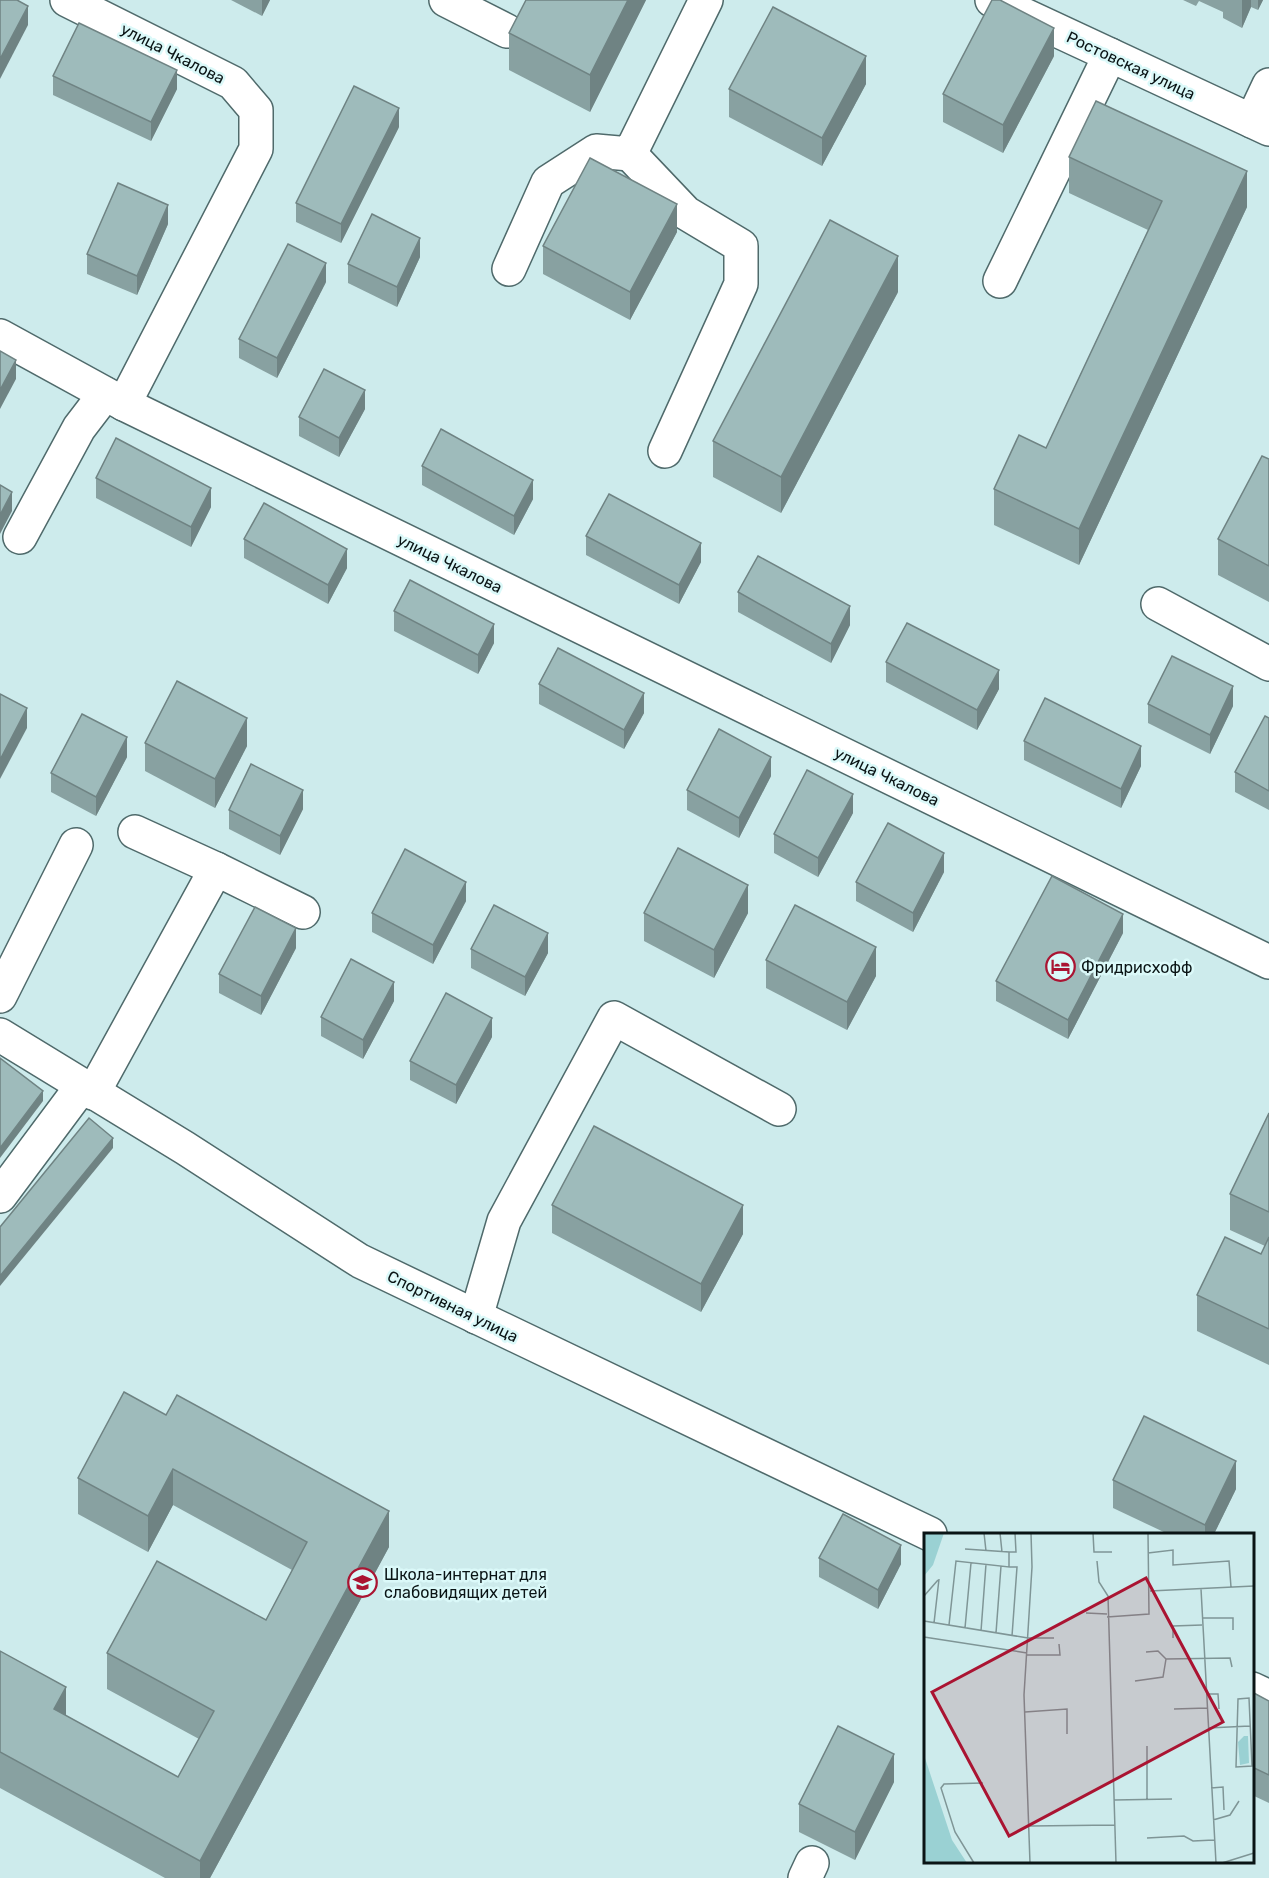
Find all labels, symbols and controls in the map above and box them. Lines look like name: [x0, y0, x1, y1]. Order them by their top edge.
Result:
street label: улица Чкалова: [118, 19, 228, 88]
street label: Ростовская улица: [1064, 27, 1198, 104]
street label: улица Чкалова: [394, 530, 505, 597]
street label: улица Чкалова: [831, 743, 942, 810]
hotel icon: Фридрисхофф: [1044, 951, 1076, 983]
place label: Фридрисхофф: [1081, 958, 1192, 977]
street label: Спортивная улица: [384, 1267, 521, 1346]
inset map: [924, 1533, 1254, 1863]
place label: Школа-интернат для слабовидящих детей: [384, 1565, 547, 1602]
school or university icon: Школа-интернат для слабовидящих детей: [347, 1567, 379, 1599]

